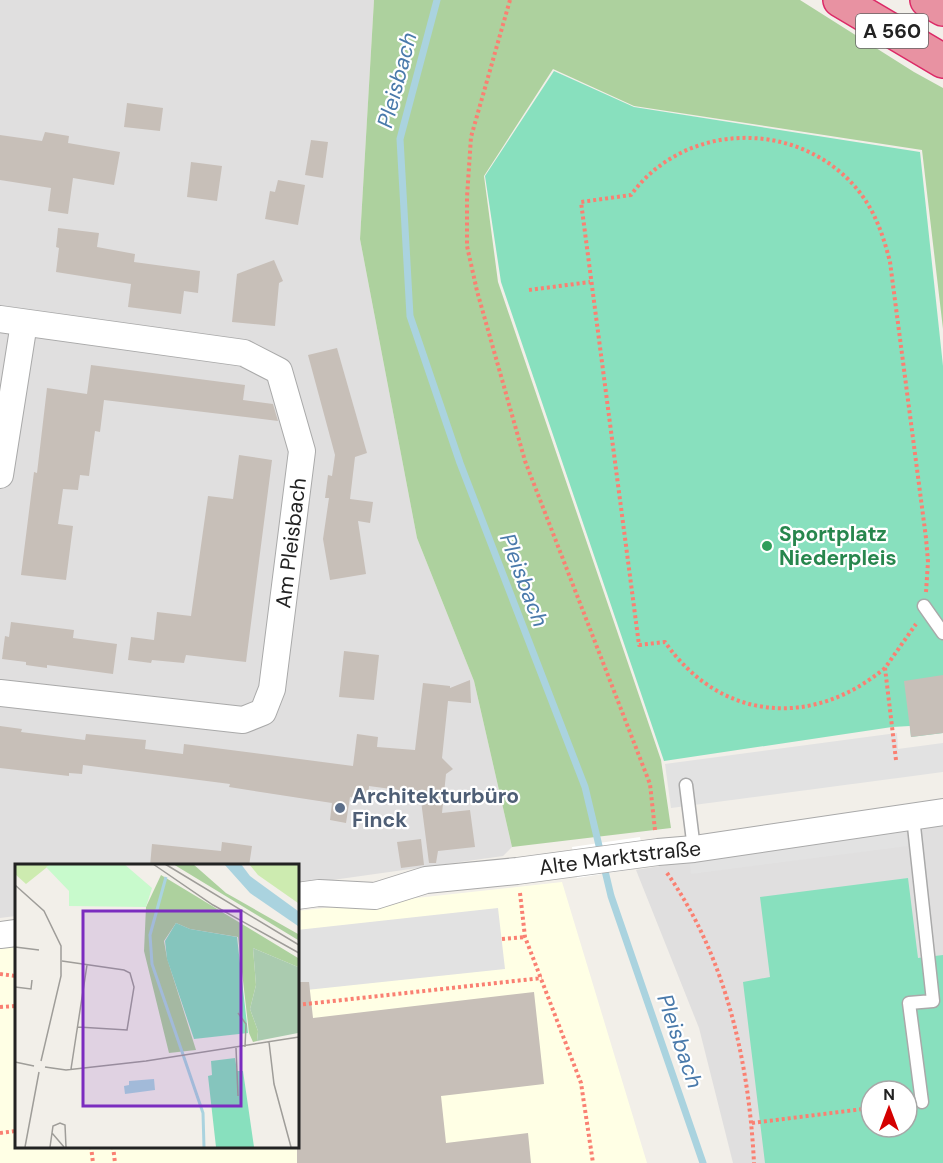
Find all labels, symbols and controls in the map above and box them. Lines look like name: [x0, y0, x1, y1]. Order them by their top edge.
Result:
road number: A 560: [856, 14, 928, 48]
water label: Pleisbach: [370, 29, 424, 131]
street label: Am Pleisbach: [269, 476, 313, 610]
place label: Sportplatz Niederpleis: [779, 520, 897, 572]
water label: Pleisbach: [493, 529, 555, 631]
marker: Sportplatz Niederpleis: [760, 539, 774, 553]
place label: Architekturbüro Finck: [352, 782, 519, 834]
marker: Architekturbüro Finck: [333, 801, 347, 815]
street label: Alte Marktstraße: [537, 834, 703, 882]
inset map: [15, 864, 298, 1148]
water label: Pleisbach: [650, 990, 710, 1092]
north arrow: [859, 1079, 919, 1139]
text: N: [883, 1084, 895, 1105]

